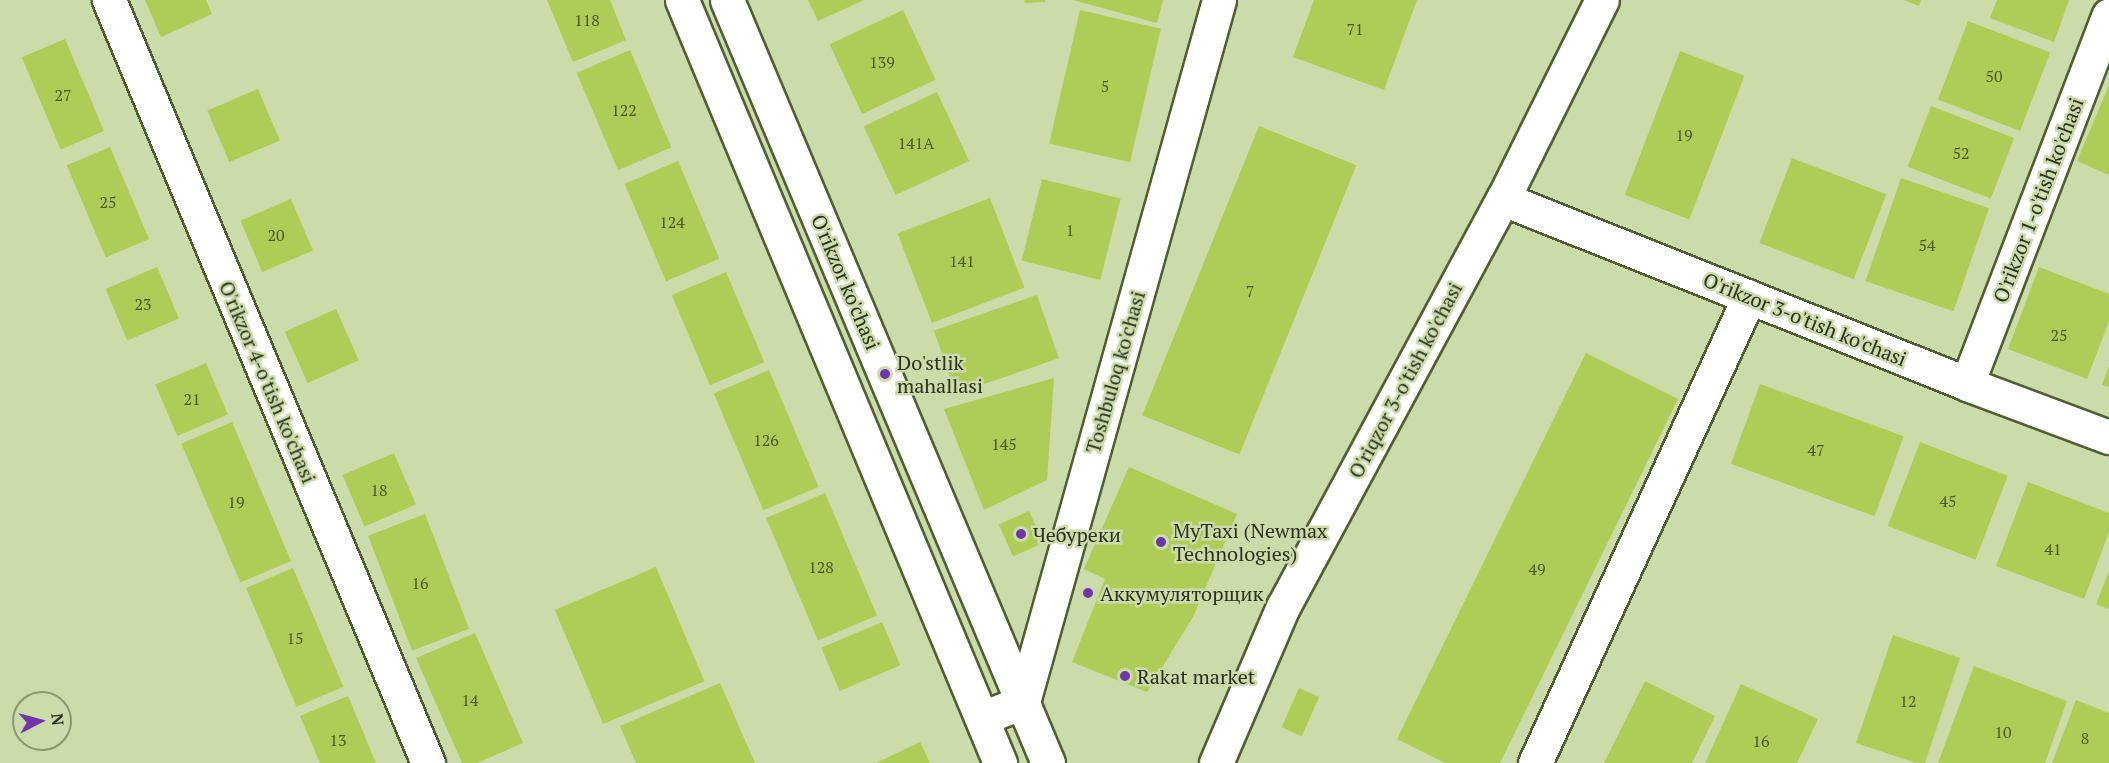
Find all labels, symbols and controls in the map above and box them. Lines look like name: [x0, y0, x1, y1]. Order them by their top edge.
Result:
house number: 118: [574, 10, 600, 30]
house number: 71: [1346, 19, 1364, 39]
house number: 139: [869, 52, 895, 72]
house number: 50: [1985, 66, 2003, 86]
house number: 5: [1101, 76, 1109, 96]
house number: 27: [54, 85, 72, 105]
street label: O'rikzor 1-o'tish ko'chasi: [1988, 94, 2088, 306]
house number: 122: [611, 100, 637, 120]
house number: 19: [1675, 125, 1693, 145]
house number: 141A: [898, 133, 934, 153]
house number: 52: [1952, 143, 1970, 163]
house number: 25: [99, 192, 117, 212]
street label: O'rikzor ko'chasi: [807, 211, 885, 353]
house number: 124: [659, 212, 685, 232]
house number: 1: [1066, 220, 1074, 240]
house number: 20: [267, 225, 285, 245]
house number: 54: [1918, 235, 1936, 255]
house number: 141: [949, 251, 975, 271]
street label: O'rikzor 3-o'tish ko'chasi: [1700, 267, 1910, 371]
street label: O'rikzor 4-o'tish ko'chasi: [214, 277, 322, 487]
street label: O'riqzor 3-o'tish ko'chasi: [1343, 278, 1467, 482]
house number: 7: [1246, 281, 1254, 301]
street label: Toshbuloq ko'chasi: [1080, 288, 1150, 456]
house number: 23: [134, 294, 152, 314]
house number: 25: [2050, 325, 2068, 345]
place label: Do'stlik mahallasi: [897, 350, 983, 397]
marker: Do'stlik mahallasi: [878, 367, 892, 381]
house number: 21: [183, 389, 201, 409]
house number: 126: [753, 430, 779, 450]
house number: 145: [991, 434, 1017, 454]
house number: 47: [1807, 440, 1825, 460]
house number: 18: [370, 480, 388, 500]
house number: 45: [1939, 491, 1957, 511]
house number: 19: [227, 492, 245, 512]
place label: MyTaxi (Newmax Technologies): [1173, 518, 1327, 565]
place label: Чебуреки: [1033, 522, 1121, 546]
marker: Чебуреки: [1014, 527, 1028, 541]
marker: MyTaxi (Newmax Technologies): [1154, 535, 1168, 549]
house number: 41: [2044, 539, 2062, 559]
house number: 128: [808, 557, 834, 577]
house number: 49: [1528, 559, 1546, 579]
house number: 16: [411, 573, 429, 593]
place label: Аккумуляторщик: [1100, 581, 1263, 605]
marker: Аккумуляторщик: [1081, 586, 1095, 600]
house number: 15: [286, 628, 304, 648]
place label: Rakat market: [1137, 664, 1255, 688]
marker: Rakat market: [1118, 669, 1132, 683]
house number: 14: [461, 690, 479, 710]
north arrow: [12, 691, 72, 751]
house number: 12: [1899, 691, 1917, 711]
text: N: [46, 712, 69, 727]
house number: 10: [1994, 722, 2012, 742]
house number: 8: [2081, 728, 2089, 748]
house number: 13: [329, 730, 347, 750]
house number: 16: [1752, 731, 1770, 751]

